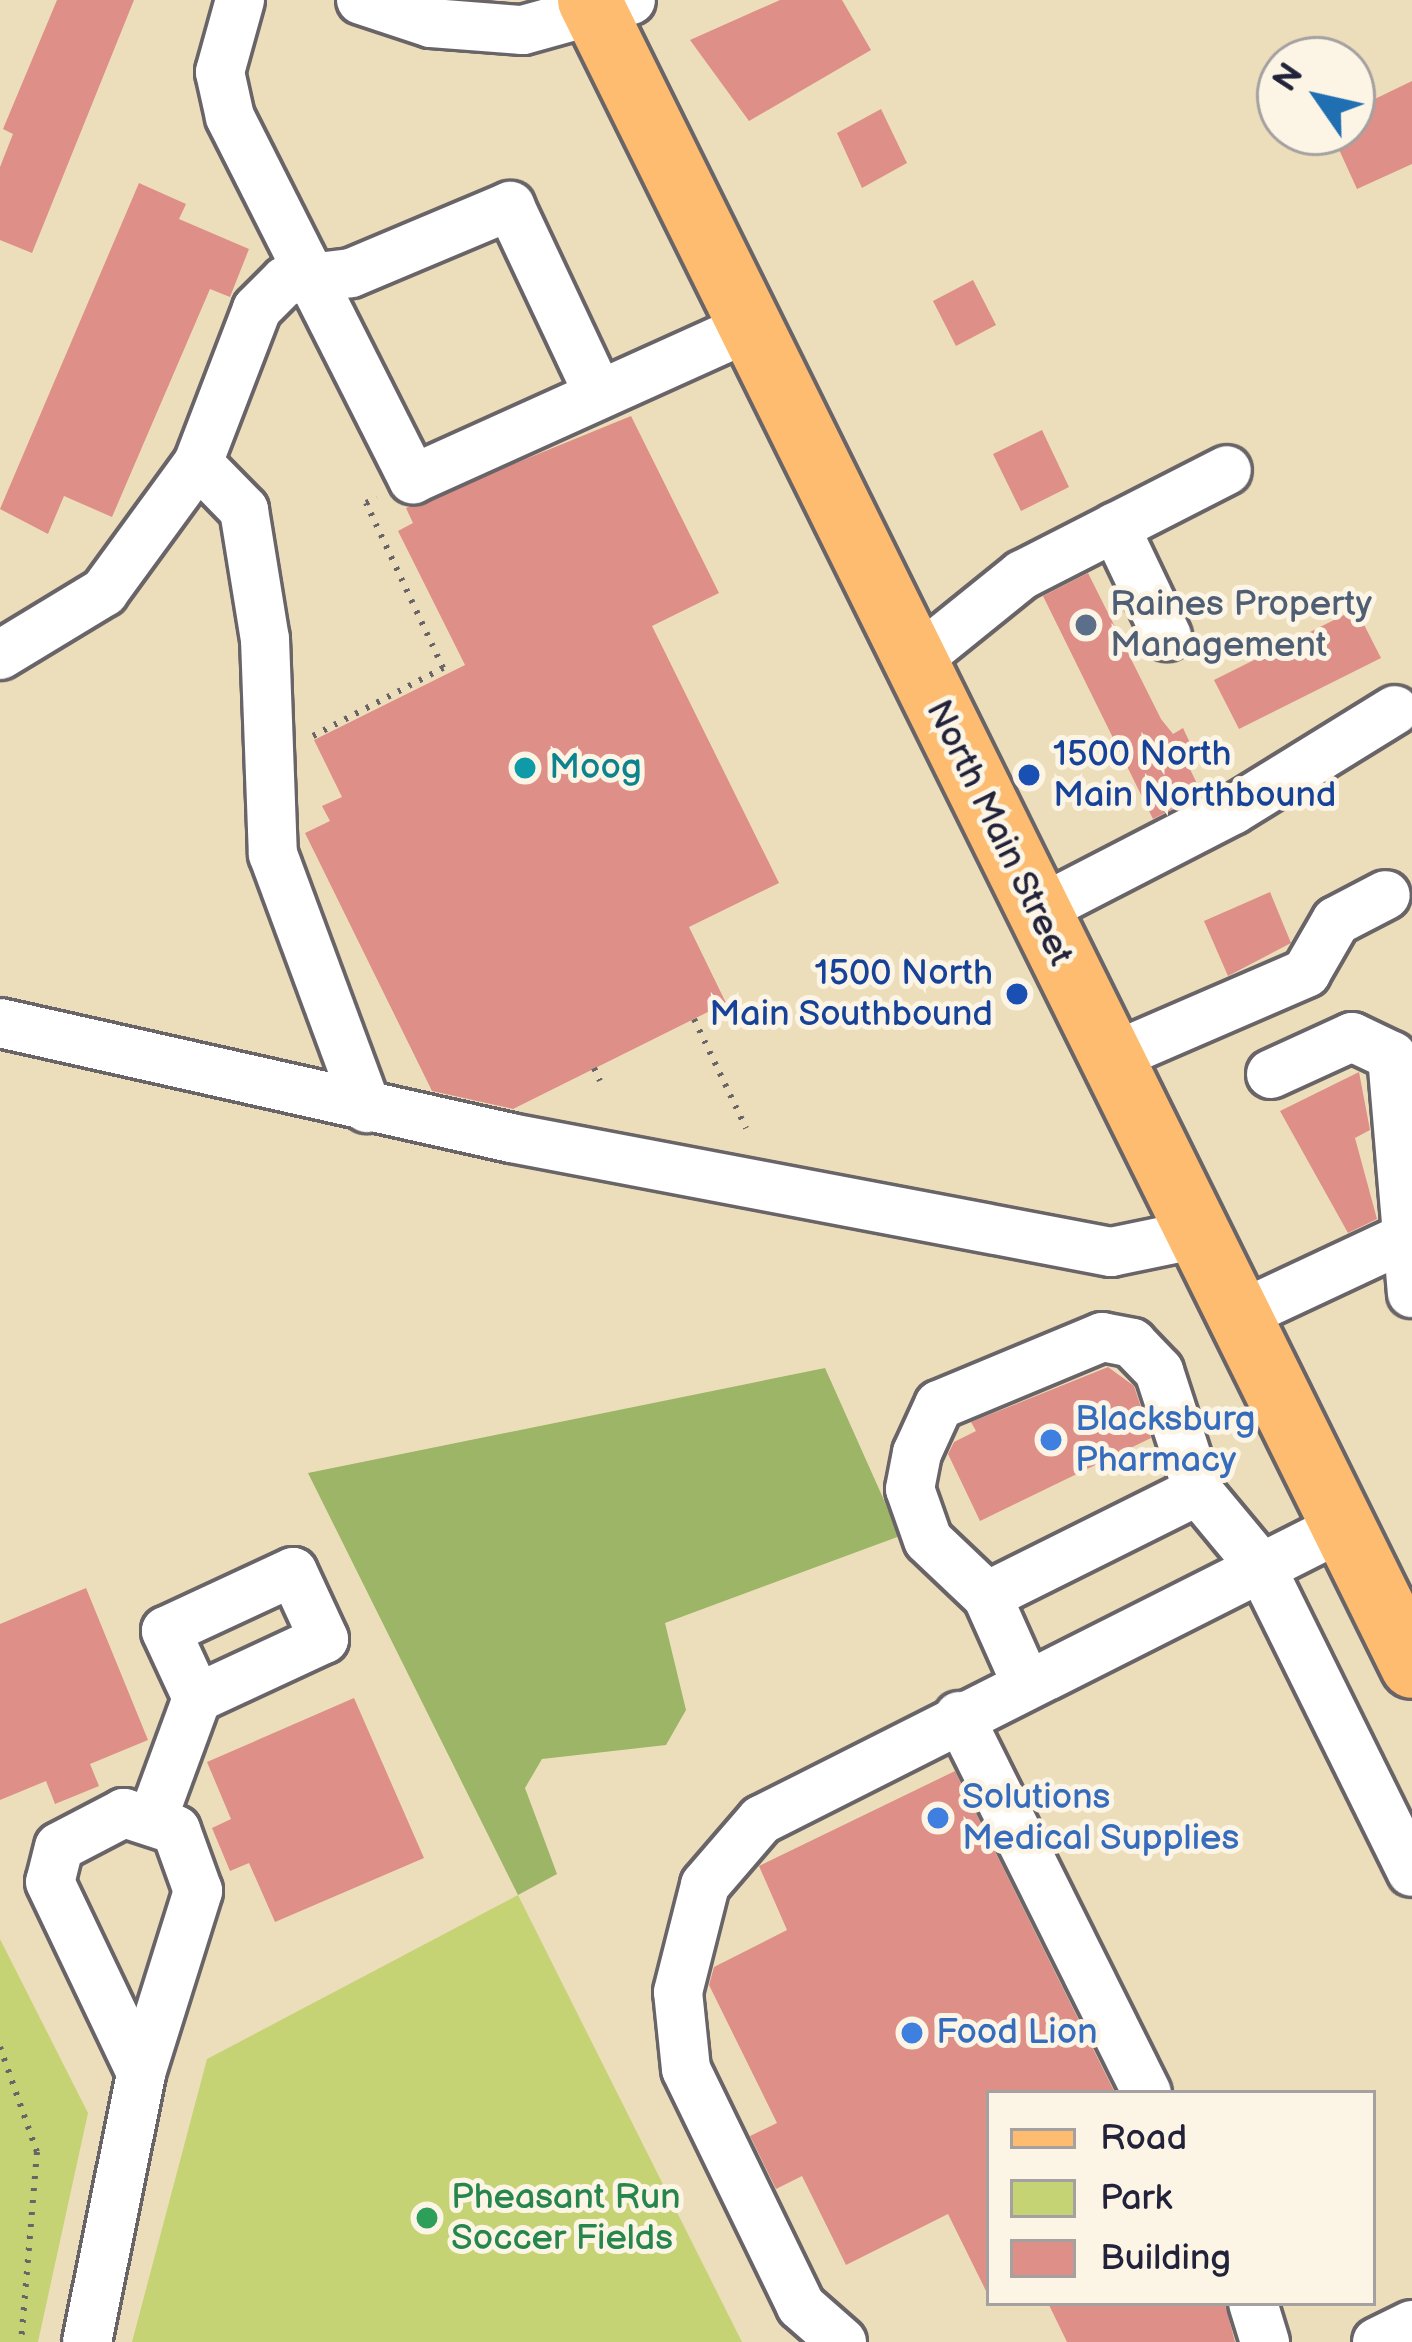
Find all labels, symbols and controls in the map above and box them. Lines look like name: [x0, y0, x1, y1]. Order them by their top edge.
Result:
north arrow: [1256, 36, 1376, 156]
text: N: [1265, 56, 1312, 99]
place label: Raines Property Management: [1110, 582, 1372, 667]
marker: Raines Property Management: [1073, 612, 1099, 638]
street label: North Main Street: [916, 693, 1082, 973]
place label: 1500 North Main Northbound: [1053, 732, 1336, 817]
place label: Moog: [549, 746, 642, 790]
marker: Moog: [512, 755, 538, 781]
marker: 1500 North Main Northbound: [1016, 762, 1042, 788]
place label: 1500 North Main Southbound: [709, 951, 993, 1036]
marker: 1500 North Main Southbound: [1004, 981, 1030, 1007]
place label: Blacksburg Pharmacy: [1075, 1397, 1255, 1482]
marker: Blacksburg Pharmacy: [1038, 1427, 1064, 1453]
place label: Solutions Medical Supplies: [962, 1775, 1240, 1860]
marker: Solutions Medical Supplies: [925, 1805, 951, 1831]
place label: Food Lion: [936, 2011, 1097, 2055]
marker: Food Lion: [899, 2020, 925, 2046]
legend: [986, 2090, 1376, 2306]
text: Road: [1100, 2117, 1187, 2160]
place label: Pheasant Run Soccer Fields: [451, 2175, 680, 2260]
text: Park: [1100, 2177, 1172, 2220]
marker: Pheasant Run Soccer Fields: [414, 2205, 440, 2231]
text: Building: [1100, 2237, 1231, 2280]

